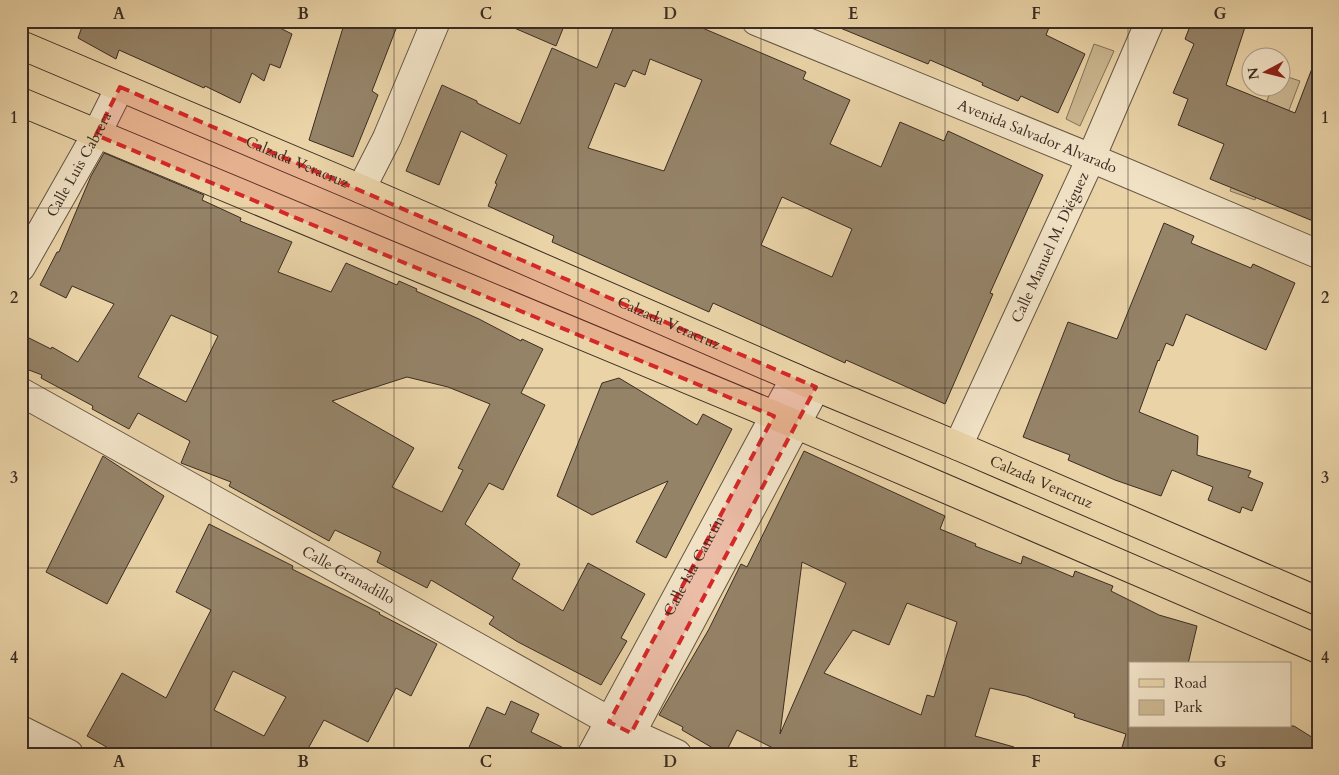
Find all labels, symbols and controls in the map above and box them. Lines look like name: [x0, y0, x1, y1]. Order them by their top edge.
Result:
text: A: [113, 3, 125, 25]
text: B: [297, 3, 309, 25]
text: C: [480, 3, 492, 25]
text: D: [663, 3, 677, 25]
text: E: [848, 3, 858, 25]
text: F: [1031, 3, 1041, 25]
text: G: [1213, 3, 1227, 25]
north arrow: [1242, 48, 1292, 98]
text: N: [1243, 66, 1264, 81]
street label: Avenida Salvador Alvarado: [955, 95, 1120, 178]
text: 1: [10, 107, 18, 129]
text: 1: [1321, 107, 1329, 129]
street label: Calle Luis Cabrera: [42, 108, 116, 220]
street label: Calzada Veracruz: [242, 131, 352, 193]
street label: Calle Manuel M. Diéguez: [1006, 168, 1093, 326]
text: 2: [10, 287, 18, 309]
text: 2: [1321, 287, 1329, 309]
street label: Calzada Veracruz: [614, 292, 724, 354]
street label: Calzada Veracruz: [987, 451, 1096, 513]
text: 3: [10, 467, 18, 489]
text: 3: [1321, 467, 1329, 489]
street label: Calle Isla Cancún: [658, 512, 729, 619]
street label: Calle Granadillo: [298, 541, 398, 609]
text: 4: [10, 647, 18, 669]
text: 4: [1321, 647, 1329, 669]
legend: [1129, 662, 1292, 728]
text: Road: [1174, 673, 1207, 693]
text: Park: [1174, 697, 1203, 717]
text: A: [113, 751, 125, 773]
text: B: [297, 751, 309, 773]
text: C: [480, 751, 492, 773]
text: D: [663, 751, 677, 773]
text: E: [848, 751, 858, 773]
text: F: [1031, 751, 1041, 773]
text: G: [1213, 751, 1227, 773]

